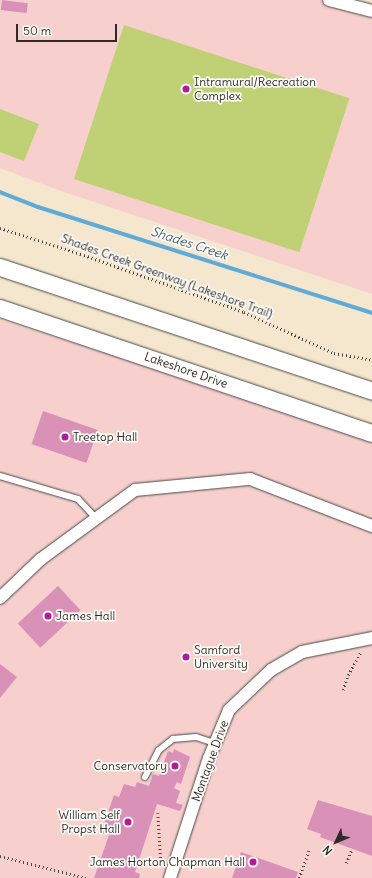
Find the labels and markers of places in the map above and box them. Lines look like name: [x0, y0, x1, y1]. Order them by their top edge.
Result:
place label: Intramural/Recreation Complex: [194, 75, 316, 103]
marker: Intramural/Recreation Complex: [181, 84, 191, 94]
place label: Treetop Hall: [73, 430, 137, 444]
marker: Treetop Hall: [60, 432, 70, 442]
place label: James Hall: [56, 609, 115, 623]
marker: James Hall: [43, 611, 53, 621]
place label: Samford University: [194, 643, 248, 671]
marker: Samford University: [181, 652, 191, 662]
place label: Conservatory: [94, 759, 167, 773]
marker: Conservatory: [170, 761, 180, 771]
place label: William Self Propst Hall: [58, 808, 120, 836]
marker: William Self Propst Hall: [123, 817, 133, 827]
place label: James Horton Chapman Hall: [89, 855, 245, 869]
marker: James Horton Chapman Hall: [248, 857, 258, 867]

